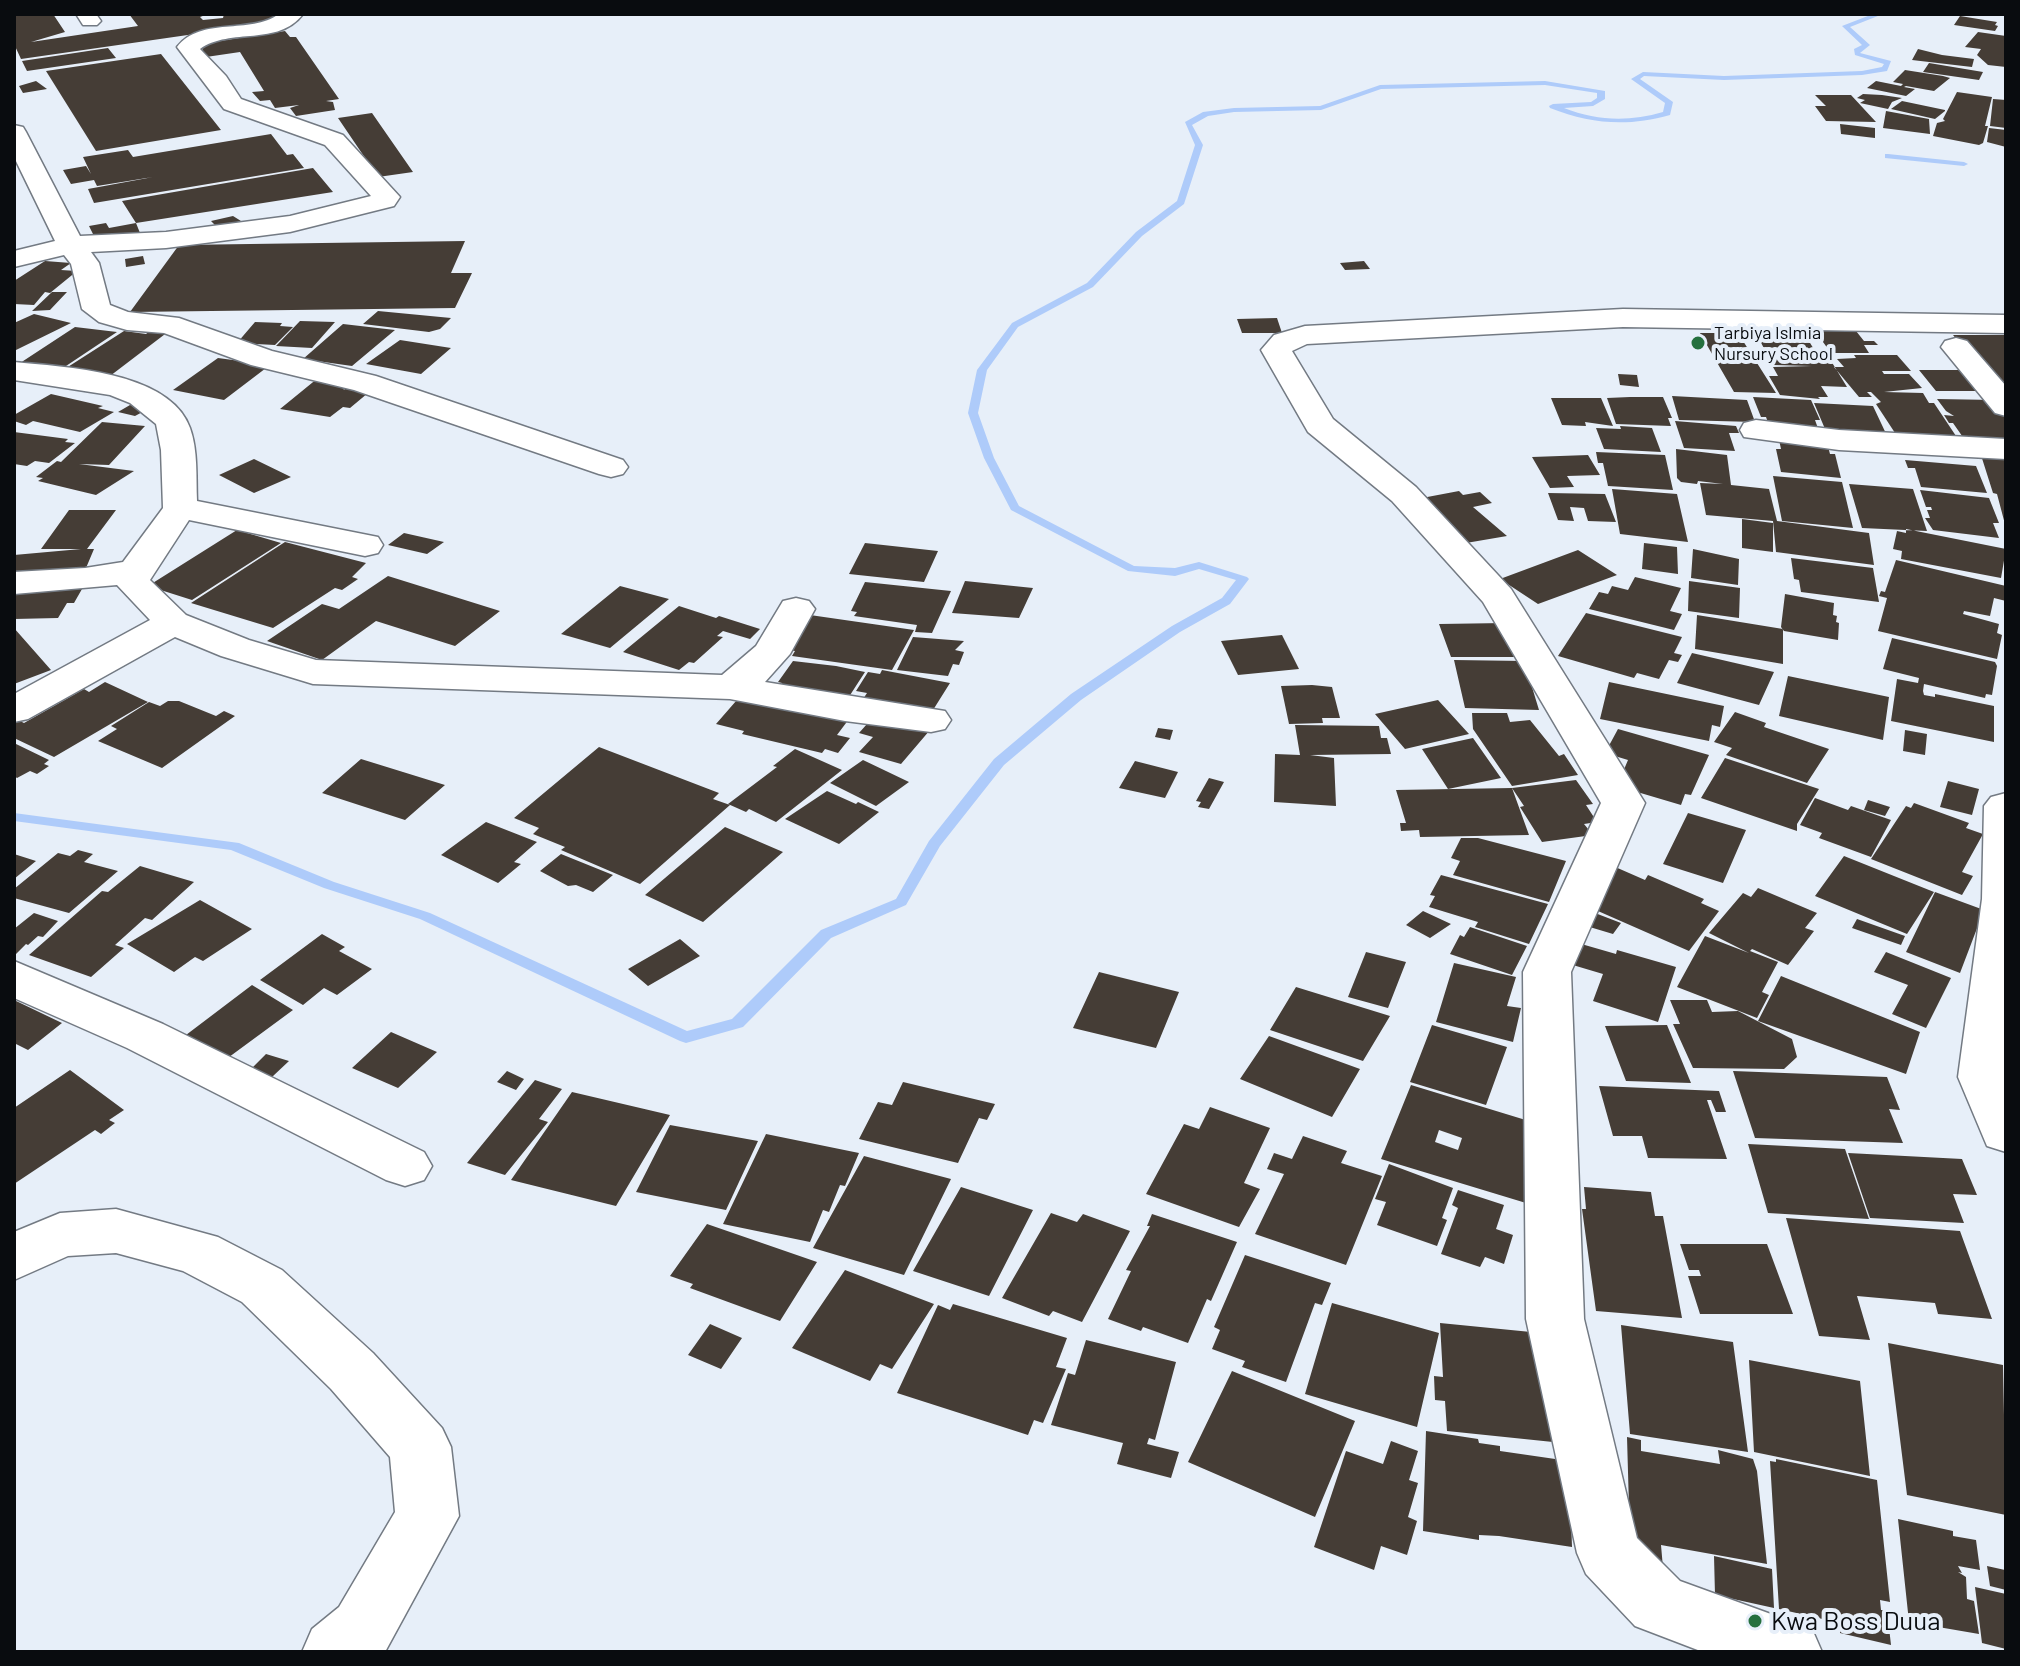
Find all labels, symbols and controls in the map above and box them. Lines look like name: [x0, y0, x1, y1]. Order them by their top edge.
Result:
place label: Tarbiya Islmia Nursury School: [1714, 322, 1833, 364]
marker: Tarbiya Islmia Nursury School: [1689, 334, 1707, 352]
place label: Kwa Boss Duua: [1771, 1605, 1940, 1637]
marker: Kwa Boss Duua: [1746, 1612, 1764, 1630]

